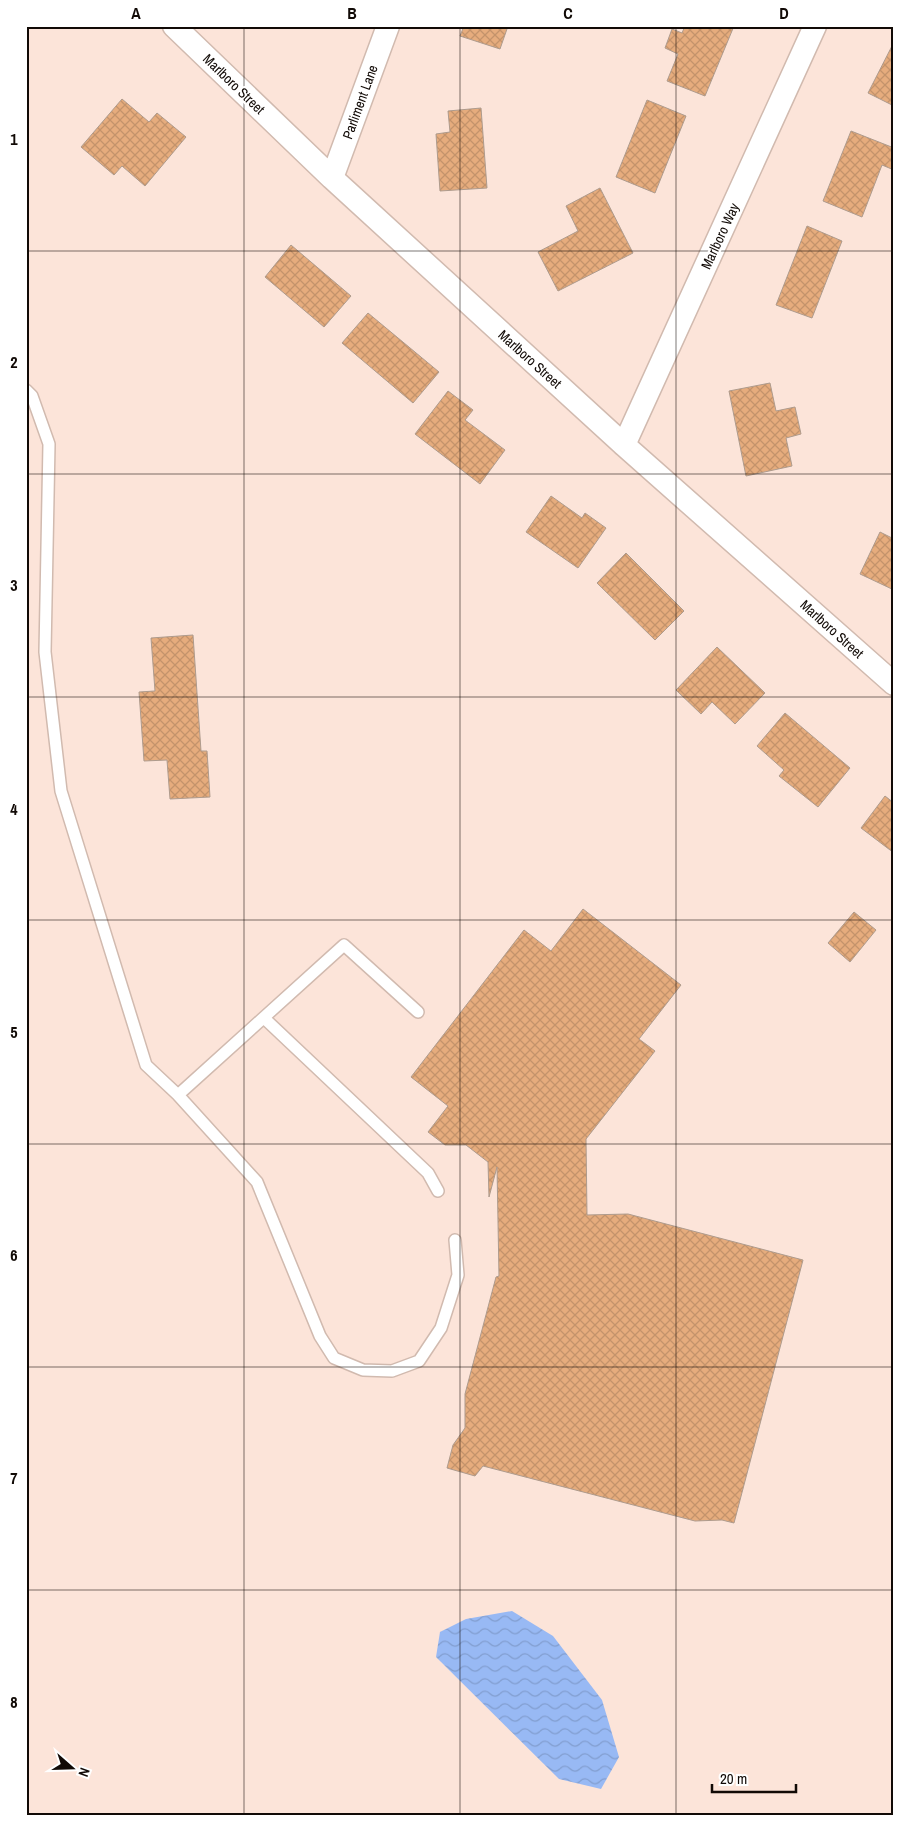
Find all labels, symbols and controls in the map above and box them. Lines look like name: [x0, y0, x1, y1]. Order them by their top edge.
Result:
text: A: [131, 2, 141, 24]
text: B: [347, 2, 357, 24]
text: C: [563, 2, 573, 24]
text: D: [779, 2, 789, 24]
street label: Marlboro Street: [199, 50, 269, 118]
street label: Parliment Lane: [338, 62, 382, 142]
text: 1: [10, 128, 18, 150]
street label: Marlboro Way: [697, 200, 743, 272]
street label: Marlboro Street: [495, 326, 565, 392]
text: 2: [10, 351, 18, 373]
text: 3: [10, 574, 18, 596]
street label: Marlboro Street: [797, 596, 867, 662]
text: 4: [10, 798, 18, 820]
text: 5: [10, 1021, 18, 1043]
text: 6: [10, 1244, 18, 1266]
text: 7: [10, 1467, 18, 1489]
text: 8: [10, 1691, 18, 1713]
north arrow: [48, 1744, 98, 1794]
scale bar: [712, 1761, 796, 1793]
text: N: [74, 1765, 94, 1779]
text: 20 m: [720, 1768, 747, 1789]

